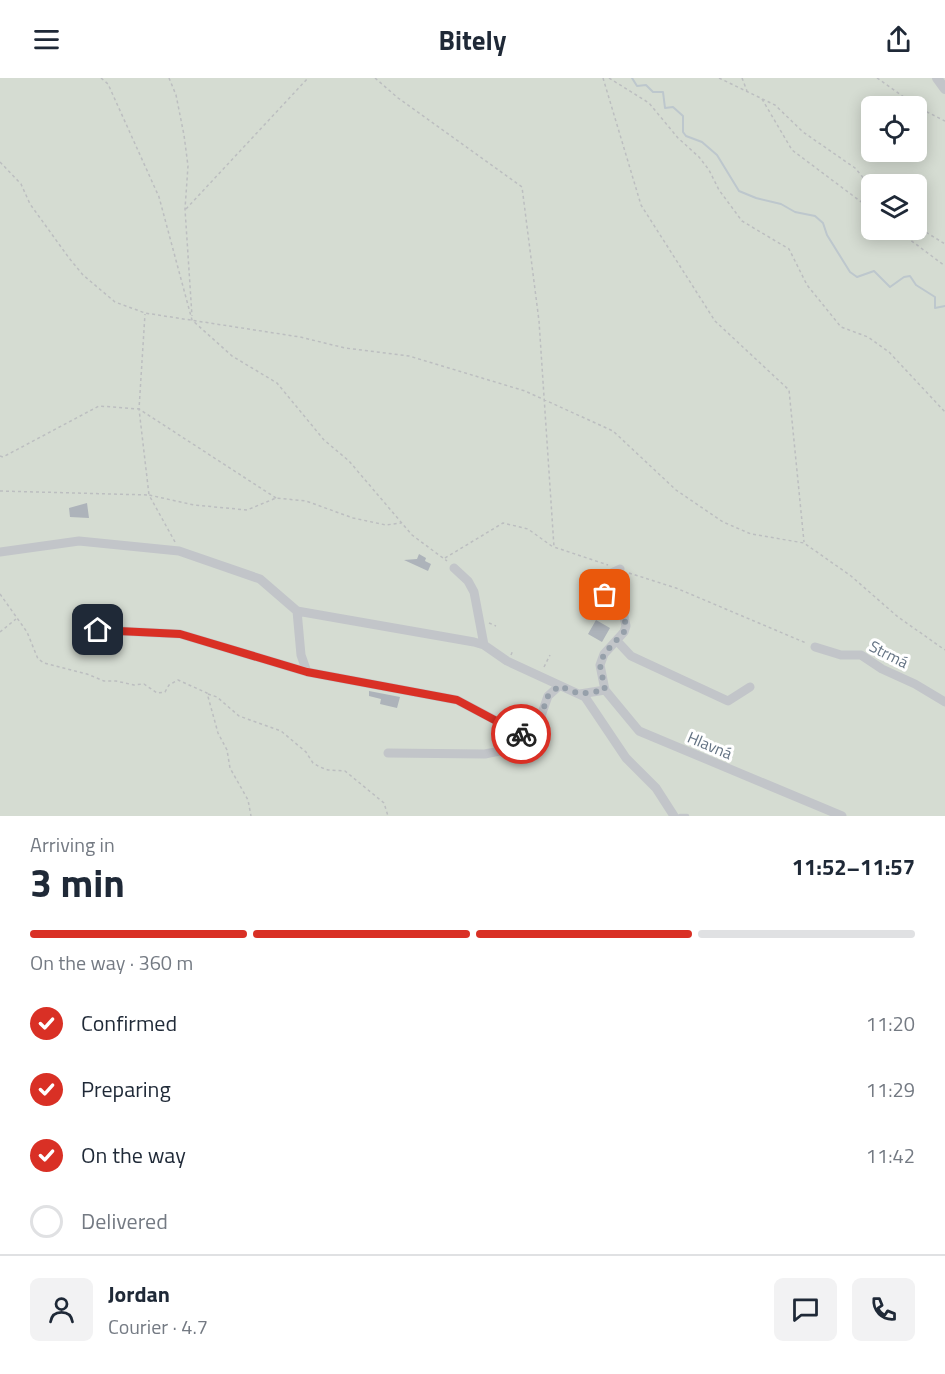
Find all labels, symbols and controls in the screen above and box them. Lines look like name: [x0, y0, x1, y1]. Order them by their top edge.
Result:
text: Bitely: [439, 19, 506, 60]
icon: menu: [30, 23, 63, 56]
icon: share: [882, 23, 915, 56]
map controls: [861, 96, 927, 240]
button: locate: [861, 96, 927, 162]
button: layers: [861, 174, 927, 240]
pin: [579, 569, 630, 620]
icon: bag: [588, 578, 621, 611]
pin: [72, 604, 123, 655]
icon: home: [81, 613, 114, 646]
street label: Strmá: [865, 634, 913, 674]
courier: [491, 704, 551, 764]
icon: bike: [505, 718, 538, 751]
street label: Hlavná: [684, 725, 736, 765]
text: Arriving in: [30, 829, 115, 860]
text: 11:52–11:57: [792, 850, 915, 884]
text: 3 min: [30, 853, 125, 912]
text: On the way · 360 m: [30, 947, 193, 978]
text: Confirmed: [81, 1006, 177, 1040]
icon: check: [30, 1007, 63, 1040]
text: 11:20: [866, 1008, 915, 1039]
text: Preparing: [81, 1072, 171, 1106]
icon: check: [30, 1073, 63, 1106]
text: 11:29: [866, 1074, 915, 1105]
text: On the way: [81, 1138, 186, 1172]
icon: check: [30, 1139, 63, 1172]
text: 11:42: [866, 1140, 915, 1171]
text: Delivered: [81, 1204, 168, 1238]
text: Jordan: [108, 1277, 170, 1311]
button: person: [30, 1278, 93, 1341]
button: chat: [774, 1278, 837, 1341]
button: phone: [852, 1278, 915, 1341]
text: Courier · 4.7: [108, 1311, 208, 1342]

